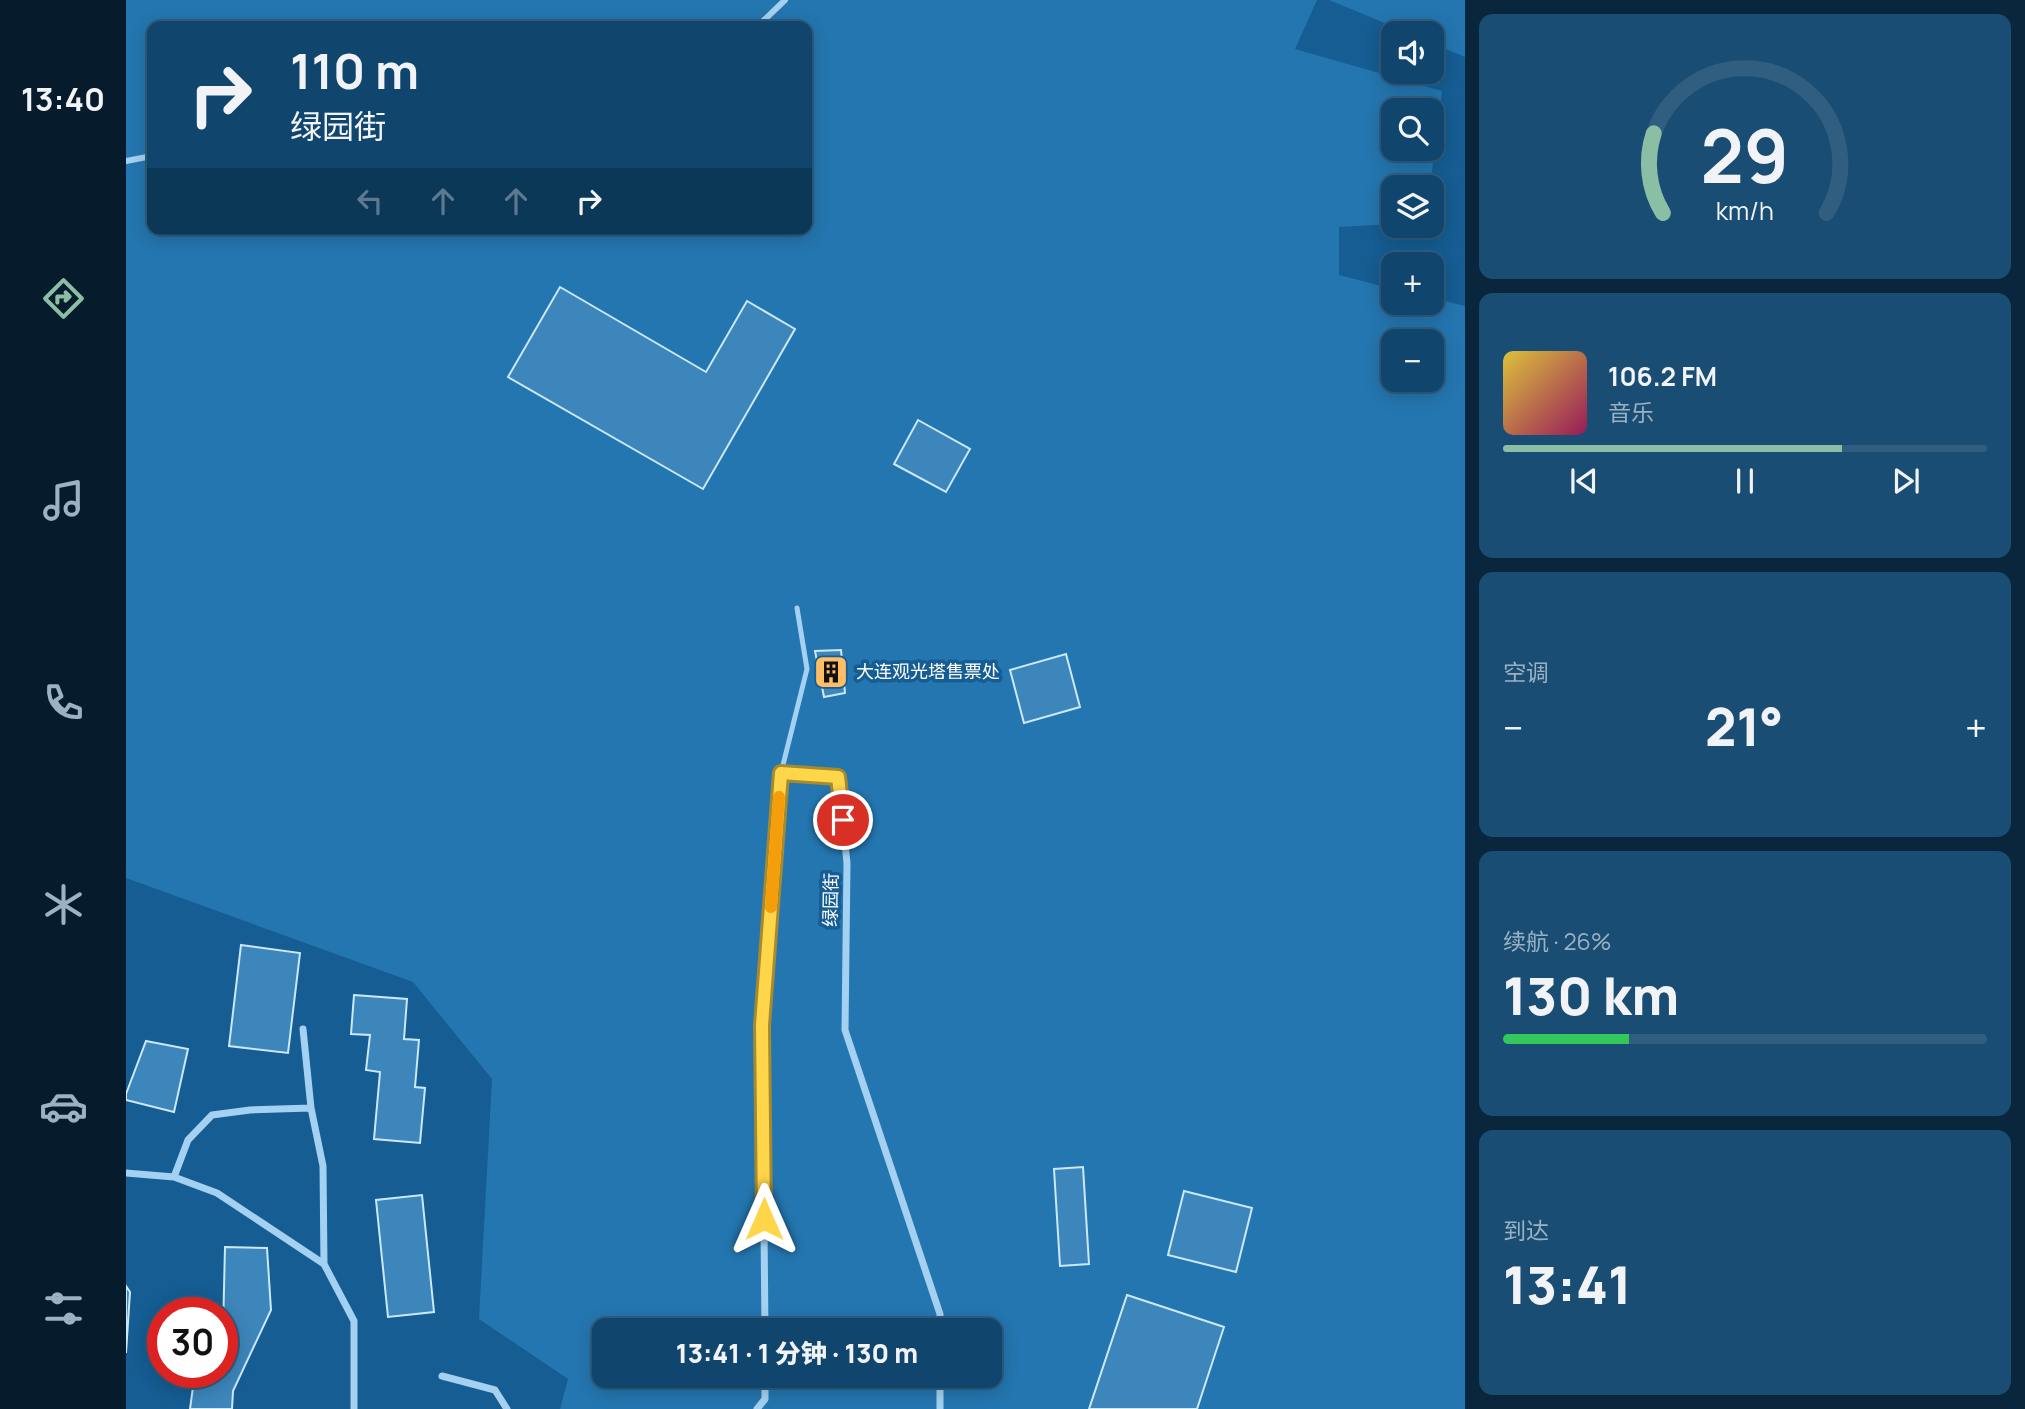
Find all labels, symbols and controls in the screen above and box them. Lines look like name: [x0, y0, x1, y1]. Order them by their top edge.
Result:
map controls: [1381, 21, 1444, 392]
button: sound: [1381, 21, 1444, 84]
text: 110 m: [290, 37, 419, 104]
icon: right: [175, 49, 266, 140]
text: 13:40: [21, 77, 105, 121]
button: search: [1381, 98, 1444, 161]
text: 绿园街: [290, 104, 386, 148]
text: 29: [1701, 105, 1789, 205]
button: layers: [1381, 175, 1444, 238]
icon: left: [351, 182, 389, 220]
icon: ahead: [424, 182, 462, 220]
icon: ahead: [497, 182, 535, 220]
icon: right: [570, 182, 608, 220]
text: km/h: [1716, 192, 1774, 227]
button: +: [1381, 252, 1444, 315]
icon: directions: [39, 274, 88, 323]
button: −: [1381, 329, 1444, 392]
text: 106.2 FM: [1608, 358, 1717, 394]
text: 音乐: [1608, 396, 1654, 428]
icon: previous: [1565, 462, 1603, 500]
icon: pause: [1726, 462, 1764, 500]
icon: next: [1887, 462, 1925, 500]
icon: music: [39, 476, 88, 525]
building icon: 大连观光塔售票处: [812, 653, 850, 691]
text: 空调: [1503, 656, 1549, 688]
place label: 大连观光塔售票处: [856, 659, 1000, 683]
icon: phone: [39, 678, 88, 727]
text: 21°: [1705, 691, 1784, 762]
text: −: [1503, 701, 1524, 753]
text: +: [1965, 701, 1987, 753]
pin: [813, 790, 873, 850]
icon: arrive: [824, 801, 862, 839]
street label: 绿园街: [818, 873, 842, 927]
icon: climate: [39, 880, 88, 929]
text: 续航 · 26%: [1503, 925, 1612, 957]
text: 130 km: [1503, 960, 1679, 1031]
icon: car: [39, 1082, 88, 1131]
position arrow: [727, 1182, 801, 1256]
text: 到达: [1503, 1214, 1549, 1246]
text: 13:41: [1503, 1249, 1632, 1320]
icon: filters: [39, 1284, 88, 1333]
speed limit sign: 30: [147, 1297, 238, 1388]
text: 13:41 · 1 分钟 · 130 m: [676, 1335, 918, 1371]

